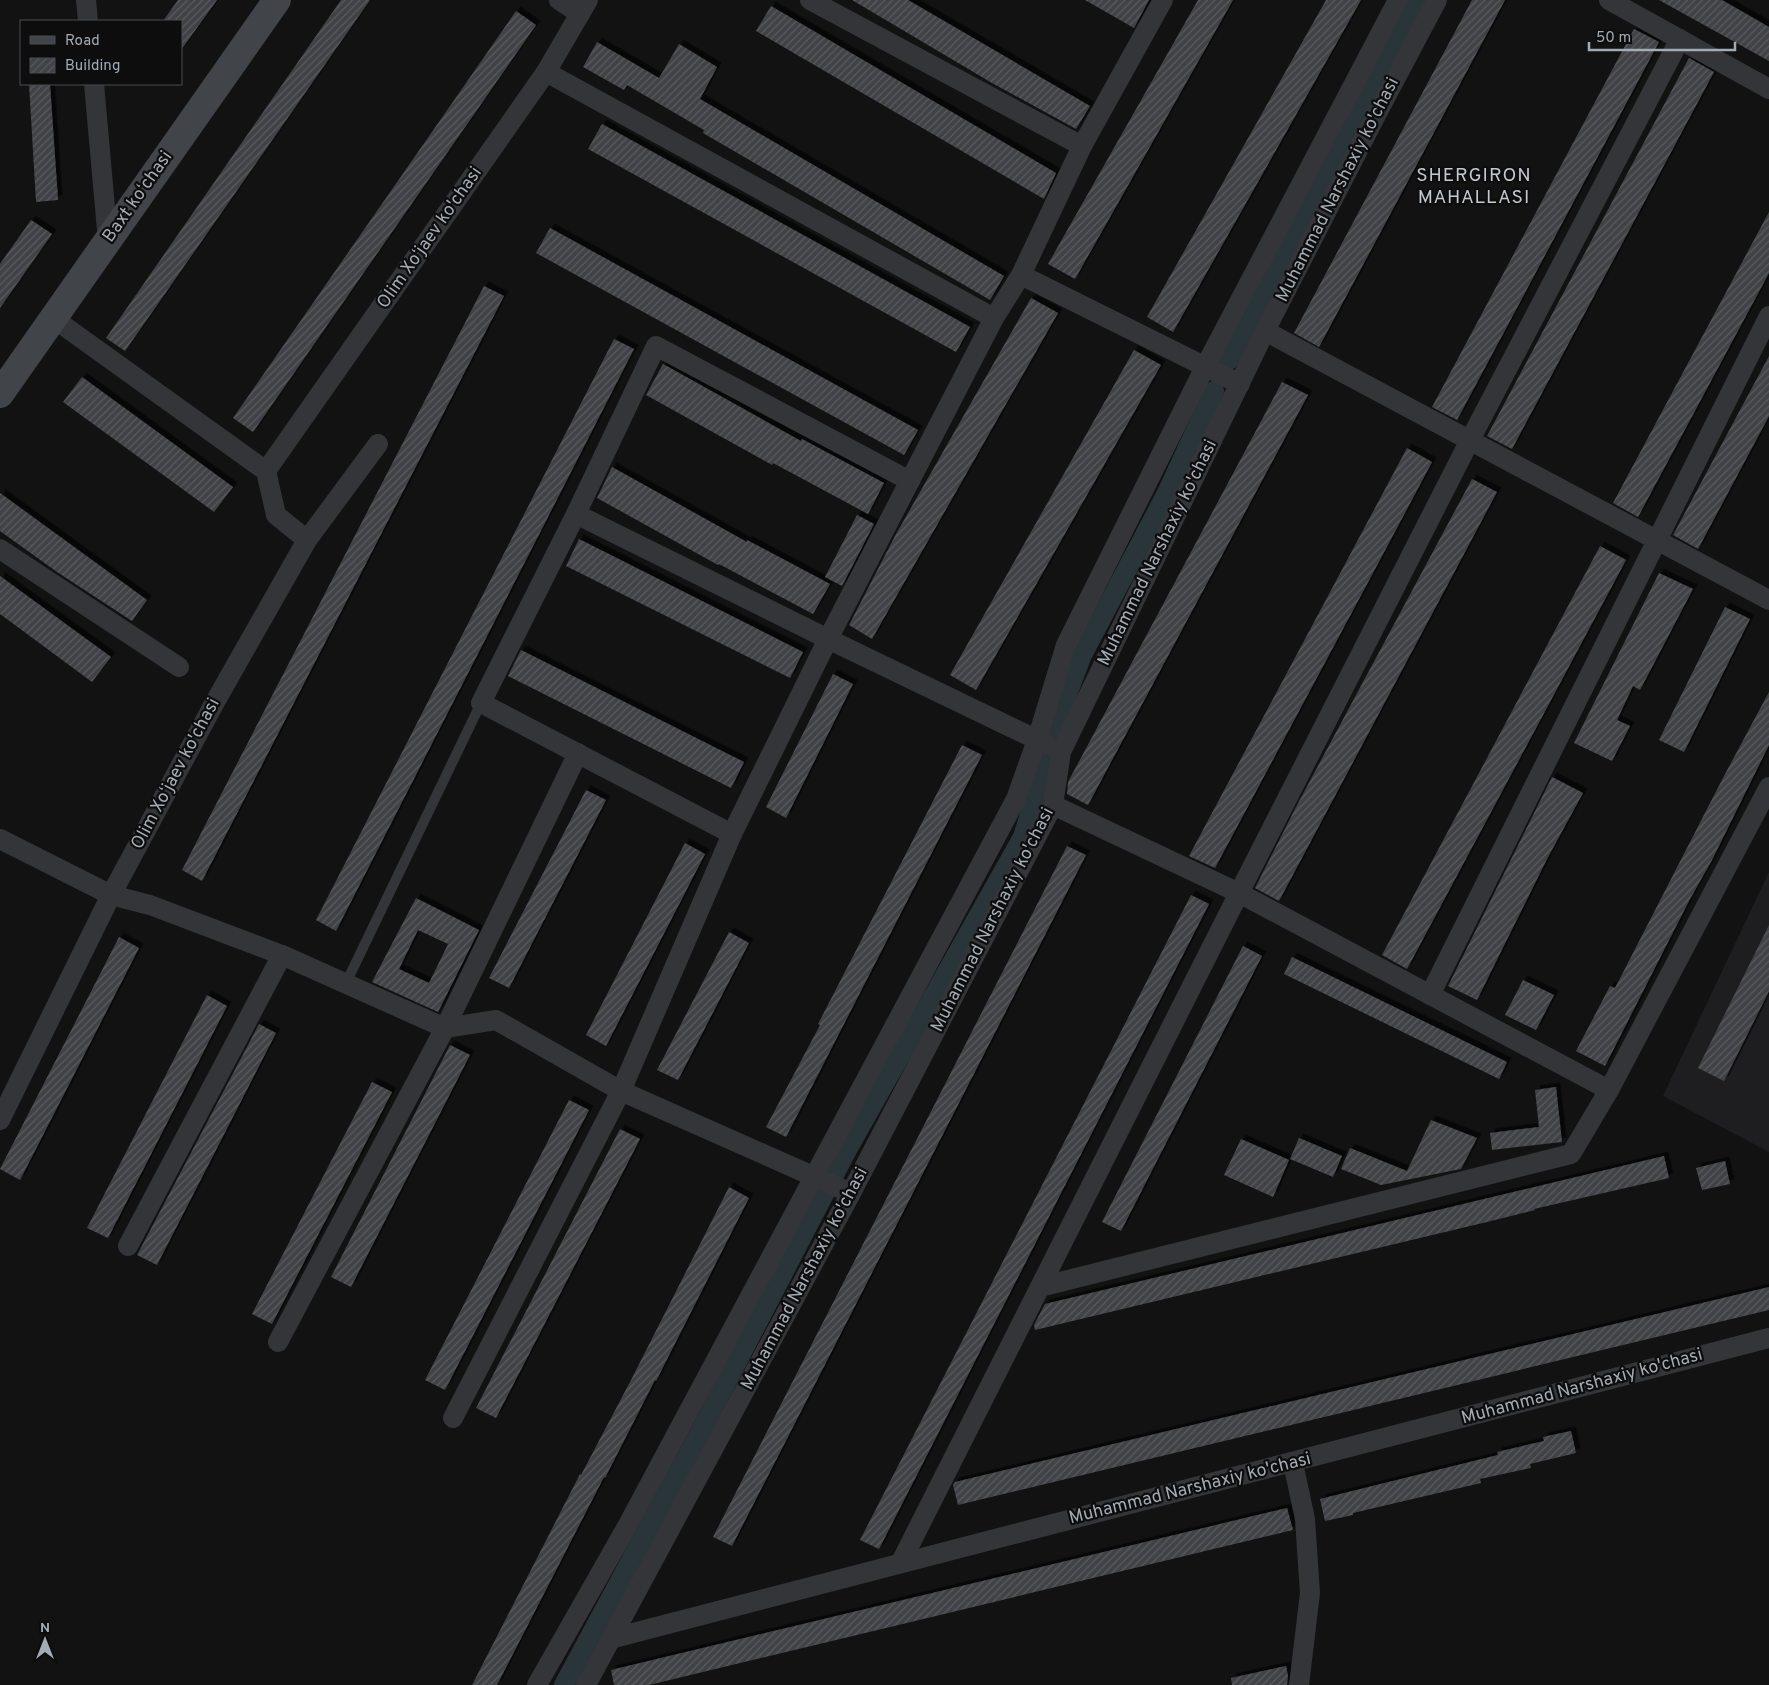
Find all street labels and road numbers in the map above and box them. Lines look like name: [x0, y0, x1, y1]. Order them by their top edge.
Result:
street label: Muhammad Narshaxiy ko'chasi: [1271, 74, 1405, 306]
street label: Baxt koʻchasi: [98, 147, 178, 247]
street label: Olim Xoʻjaev ko'chasi: [372, 163, 488, 313]
street label: Muhammad Narshaxiy ko'chasi: [1093, 436, 1223, 670]
street label: Olim Xoʻjaev ko'chasi: [126, 694, 226, 854]
street label: Muhammad Narshaxiy ko'chasi: [926, 804, 1060, 1036]
street label: Muhammad Narshaxiy ko'chasi: [736, 1164, 874, 1394]
street label: Muhammad Narshaxiy ko'chasi: [1459, 1344, 1705, 1430]
street label: Muhammad Narshaxiy ko'chasi: [1066, 1448, 1314, 1530]

